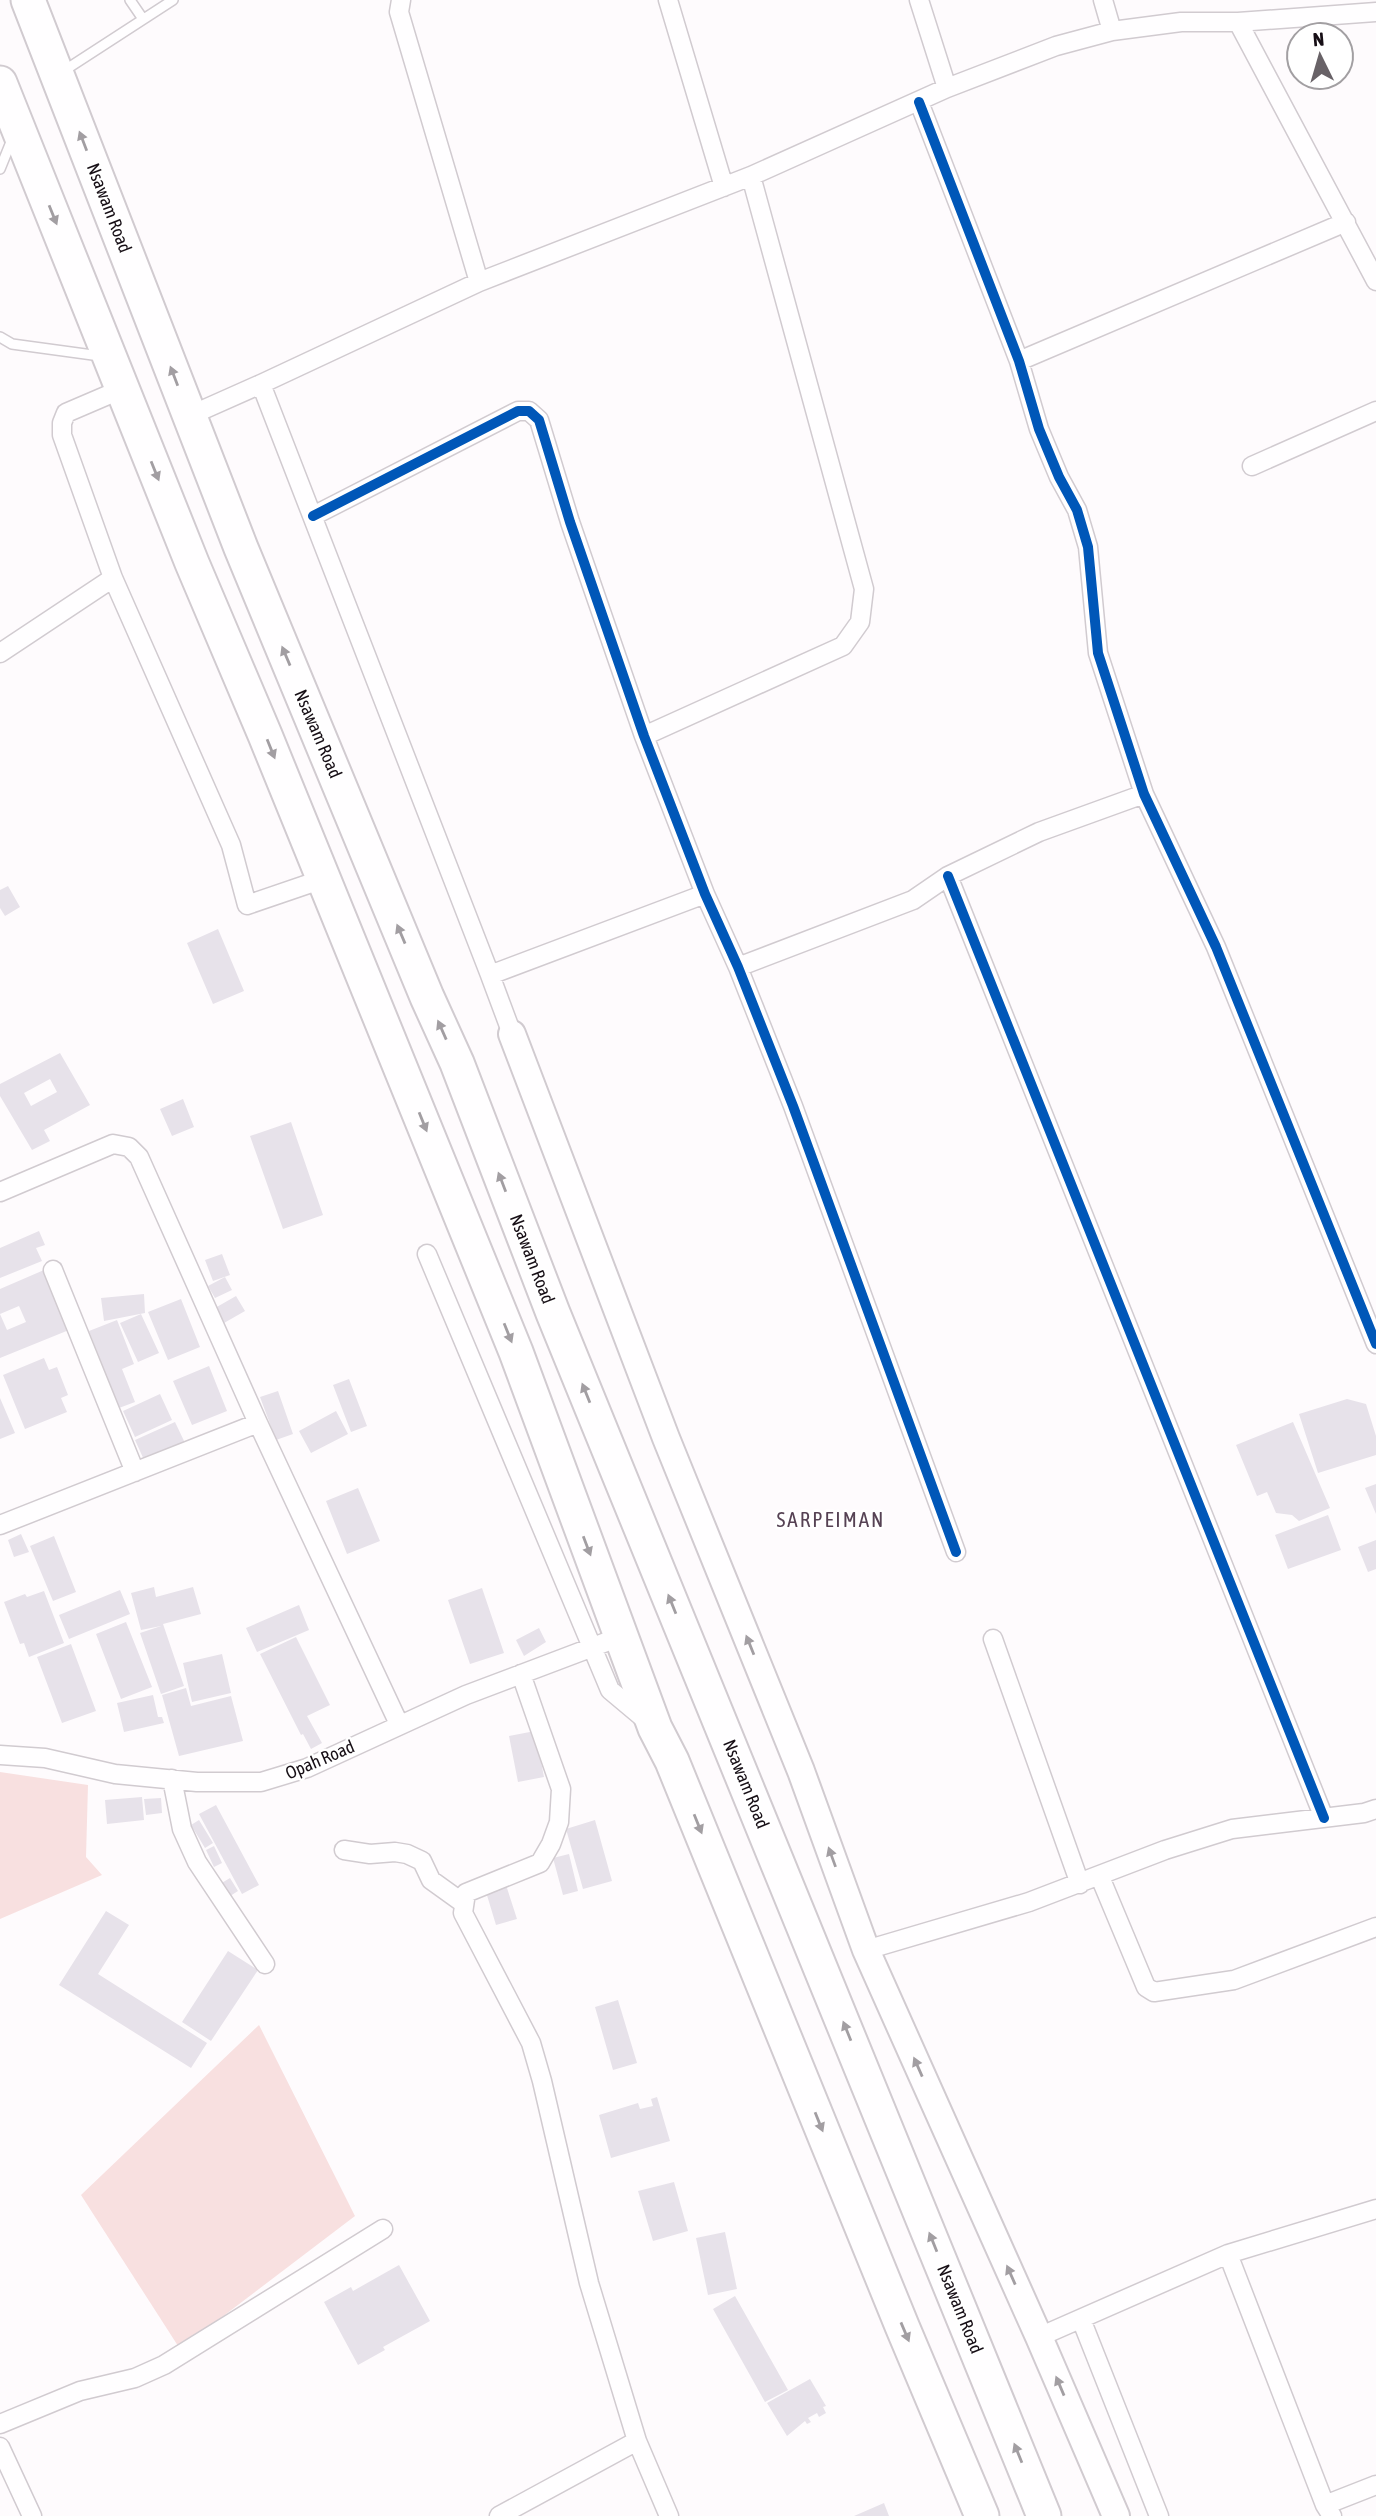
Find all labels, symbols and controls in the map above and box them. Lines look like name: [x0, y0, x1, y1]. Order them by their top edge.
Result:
north arrow: [1285, 21, 1355, 91]
text: N: [1312, 28, 1325, 51]
one-way arrow: [78, 131, 89, 152]
street label: Nsawam Road: [83, 160, 136, 255]
one-way arrow: [47, 204, 58, 225]
one-way arrow: [168, 366, 179, 387]
one-way arrow: [150, 461, 161, 482]
one-way arrow: [280, 645, 291, 666]
street label: Nsawam Road: [290, 686, 347, 781]
one-way arrow: [265, 739, 276, 760]
one-way arrow: [395, 923, 406, 944]
one-way arrow: [436, 1020, 448, 1040]
one-way arrow: [417, 1112, 428, 1133]
one-way arrow: [497, 1171, 508, 1192]
street label: Nsawam Road: [506, 1211, 559, 1306]
one-way arrow: [503, 1322, 514, 1343]
one-way arrow: [581, 1382, 592, 1403]
district label: SARPEIMAN: [777, 1507, 885, 1531]
one-way arrow: [582, 1536, 593, 1557]
one-way arrow: [667, 1593, 678, 1614]
one-way arrow: [744, 1634, 755, 1655]
street label: Opah Road: [282, 1736, 357, 1783]
street label: Nsawam Road: [719, 1736, 774, 1831]
one-way arrow: [692, 1814, 703, 1835]
one-way arrow: [826, 1846, 837, 1867]
one-way arrow: [841, 2021, 852, 2042]
one-way arrow: [912, 2057, 924, 2077]
one-way arrow: [813, 2111, 824, 2132]
one-way arrow: [927, 2231, 938, 2252]
street label: Nsawam Road: [933, 2261, 988, 2356]
one-way arrow: [1005, 2264, 1016, 2285]
one-way arrow: [899, 2322, 910, 2343]
one-way arrow: [1054, 2375, 1065, 2396]
one-way arrow: [1013, 2442, 1024, 2463]

